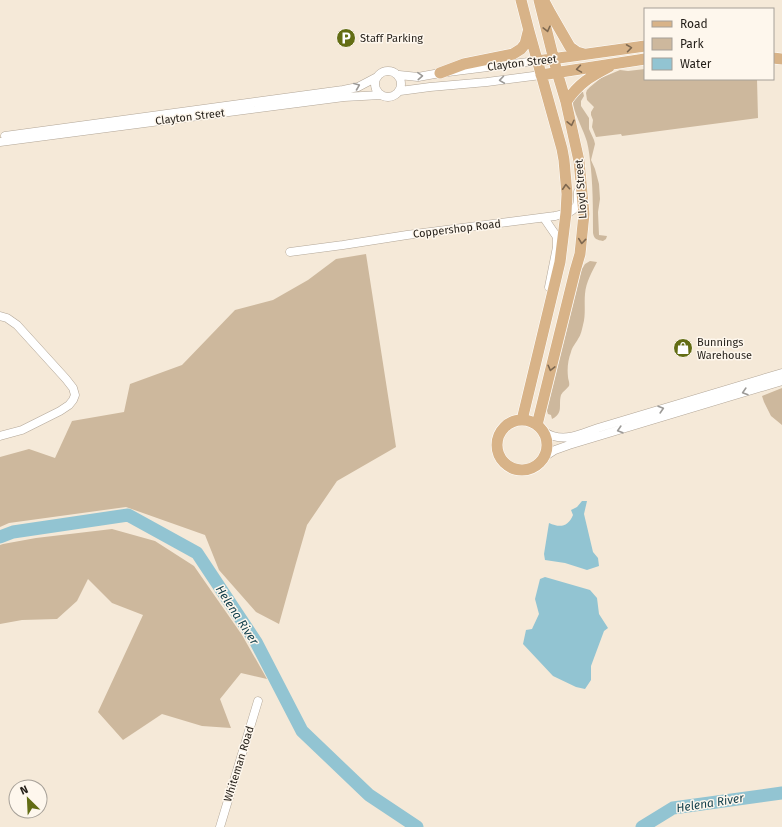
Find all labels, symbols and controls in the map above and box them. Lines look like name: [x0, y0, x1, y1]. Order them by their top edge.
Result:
legend: [644, 8, 774, 80]
text: Road: [680, 17, 708, 31]
one-way arrow: [542, 26, 550, 33]
parking icon: Staff Parking: [335, 27, 357, 49]
place label: Staff Parking: [360, 32, 423, 45]
text: Park: [680, 37, 704, 51]
one-way arrow: [626, 44, 632, 53]
street label: Clayton Street: [487, 52, 557, 74]
text: Water: [680, 57, 712, 71]
one-way arrow: [576, 64, 582, 73]
one-way arrow: [417, 71, 423, 80]
one-way arrow: [499, 75, 505, 84]
one-way arrow: [354, 83, 361, 91]
street label: Clayton Street: [155, 106, 225, 128]
one-way arrow: [567, 120, 575, 126]
street label: Lloyd Street: [572, 159, 590, 219]
one-way arrow: [562, 184, 571, 190]
street label: Coppershop Road: [412, 217, 502, 241]
one-way arrow: [578, 238, 587, 244]
place label: Bunnings Warehouse: [697, 336, 752, 362]
shop icon: Bunnings Warehouse: [672, 337, 694, 359]
one-way arrow: [548, 364, 556, 371]
one-way arrow: [741, 387, 748, 396]
one-way arrow: [658, 405, 665, 414]
one-way arrow: [617, 425, 624, 434]
water label: Helena River: [213, 583, 262, 648]
street label: Whiteman Road: [221, 725, 257, 803]
north arrow: [8, 779, 48, 819]
text: N: [18, 783, 30, 798]
water label: Helena River: [675, 791, 745, 815]

